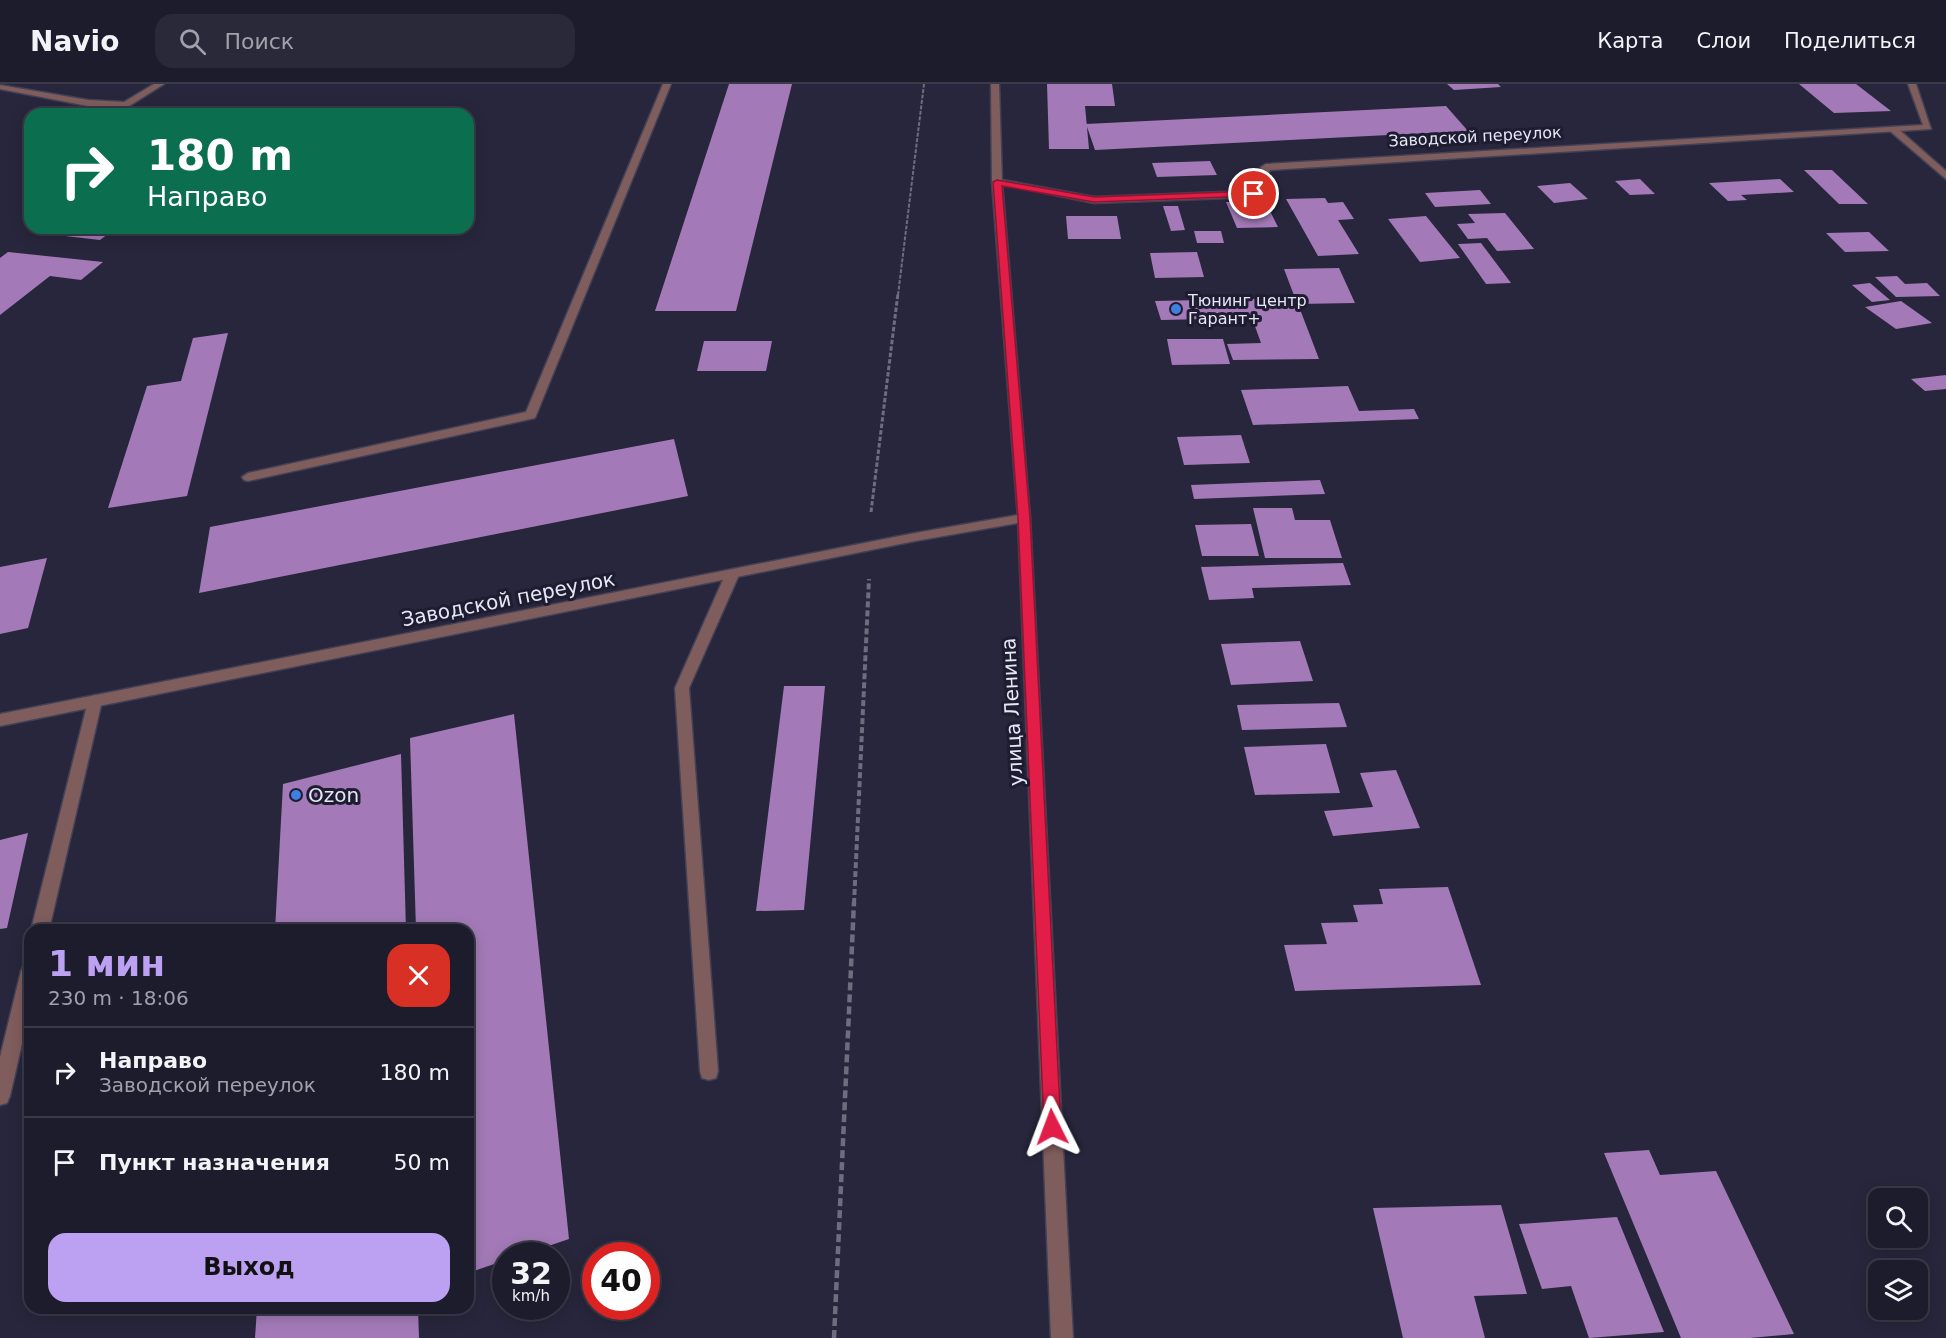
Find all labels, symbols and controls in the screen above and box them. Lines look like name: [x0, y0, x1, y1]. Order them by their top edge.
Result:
search box: [155, 14, 575, 68]
text: Navio: [30, 25, 119, 58]
icon: search: [176, 25, 209, 58]
text: Поиск: [224, 29, 294, 54]
text: Карта: [1597, 29, 1663, 53]
text: Слои: [1696, 29, 1751, 53]
text: Поделиться: [1784, 29, 1916, 53]
street label: Заводской переулок: [1388, 122, 1563, 151]
text: 180 m: [147, 131, 293, 180]
icon: right: [48, 132, 126, 210]
pin: [1228, 168, 1279, 219]
icon: arrive: [1237, 177, 1270, 210]
text: Направо: [147, 181, 268, 212]
place label: Тюнинг центр Гарант+: [1187, 291, 1307, 328]
marker: Тюнинг центр Гарант+: [1169, 302, 1183, 316]
street label: Заводской переулок: [399, 567, 617, 631]
street label: улица Ленина: [996, 637, 1028, 787]
place label: Ozon: [308, 783, 359, 807]
marker: Ozon: [289, 788, 303, 802]
text: 1 мин: [48, 943, 165, 984]
button: close: [387, 944, 450, 1007]
text: 230 m · 18:06: [48, 986, 189, 1010]
text: Направо: [99, 1048, 207, 1073]
icon: right: [48, 1056, 81, 1089]
text: 180 m: [380, 1060, 450, 1085]
text: Заводской переулок: [99, 1073, 316, 1097]
position arrow: [1020, 1095, 1084, 1159]
icon: arrive: [48, 1146, 81, 1179]
text: Пункт назначения: [99, 1150, 330, 1175]
text: 50 m: [394, 1150, 450, 1175]
map controls: [1868, 1188, 1928, 1320]
button: search: [1868, 1188, 1928, 1248]
button: Выход: [48, 1233, 450, 1302]
speed limit sign: 40: [582, 1242, 660, 1320]
text: 32: [510, 1256, 552, 1291]
button: layers: [1868, 1260, 1928, 1320]
text: km/h: [512, 1287, 550, 1305]

